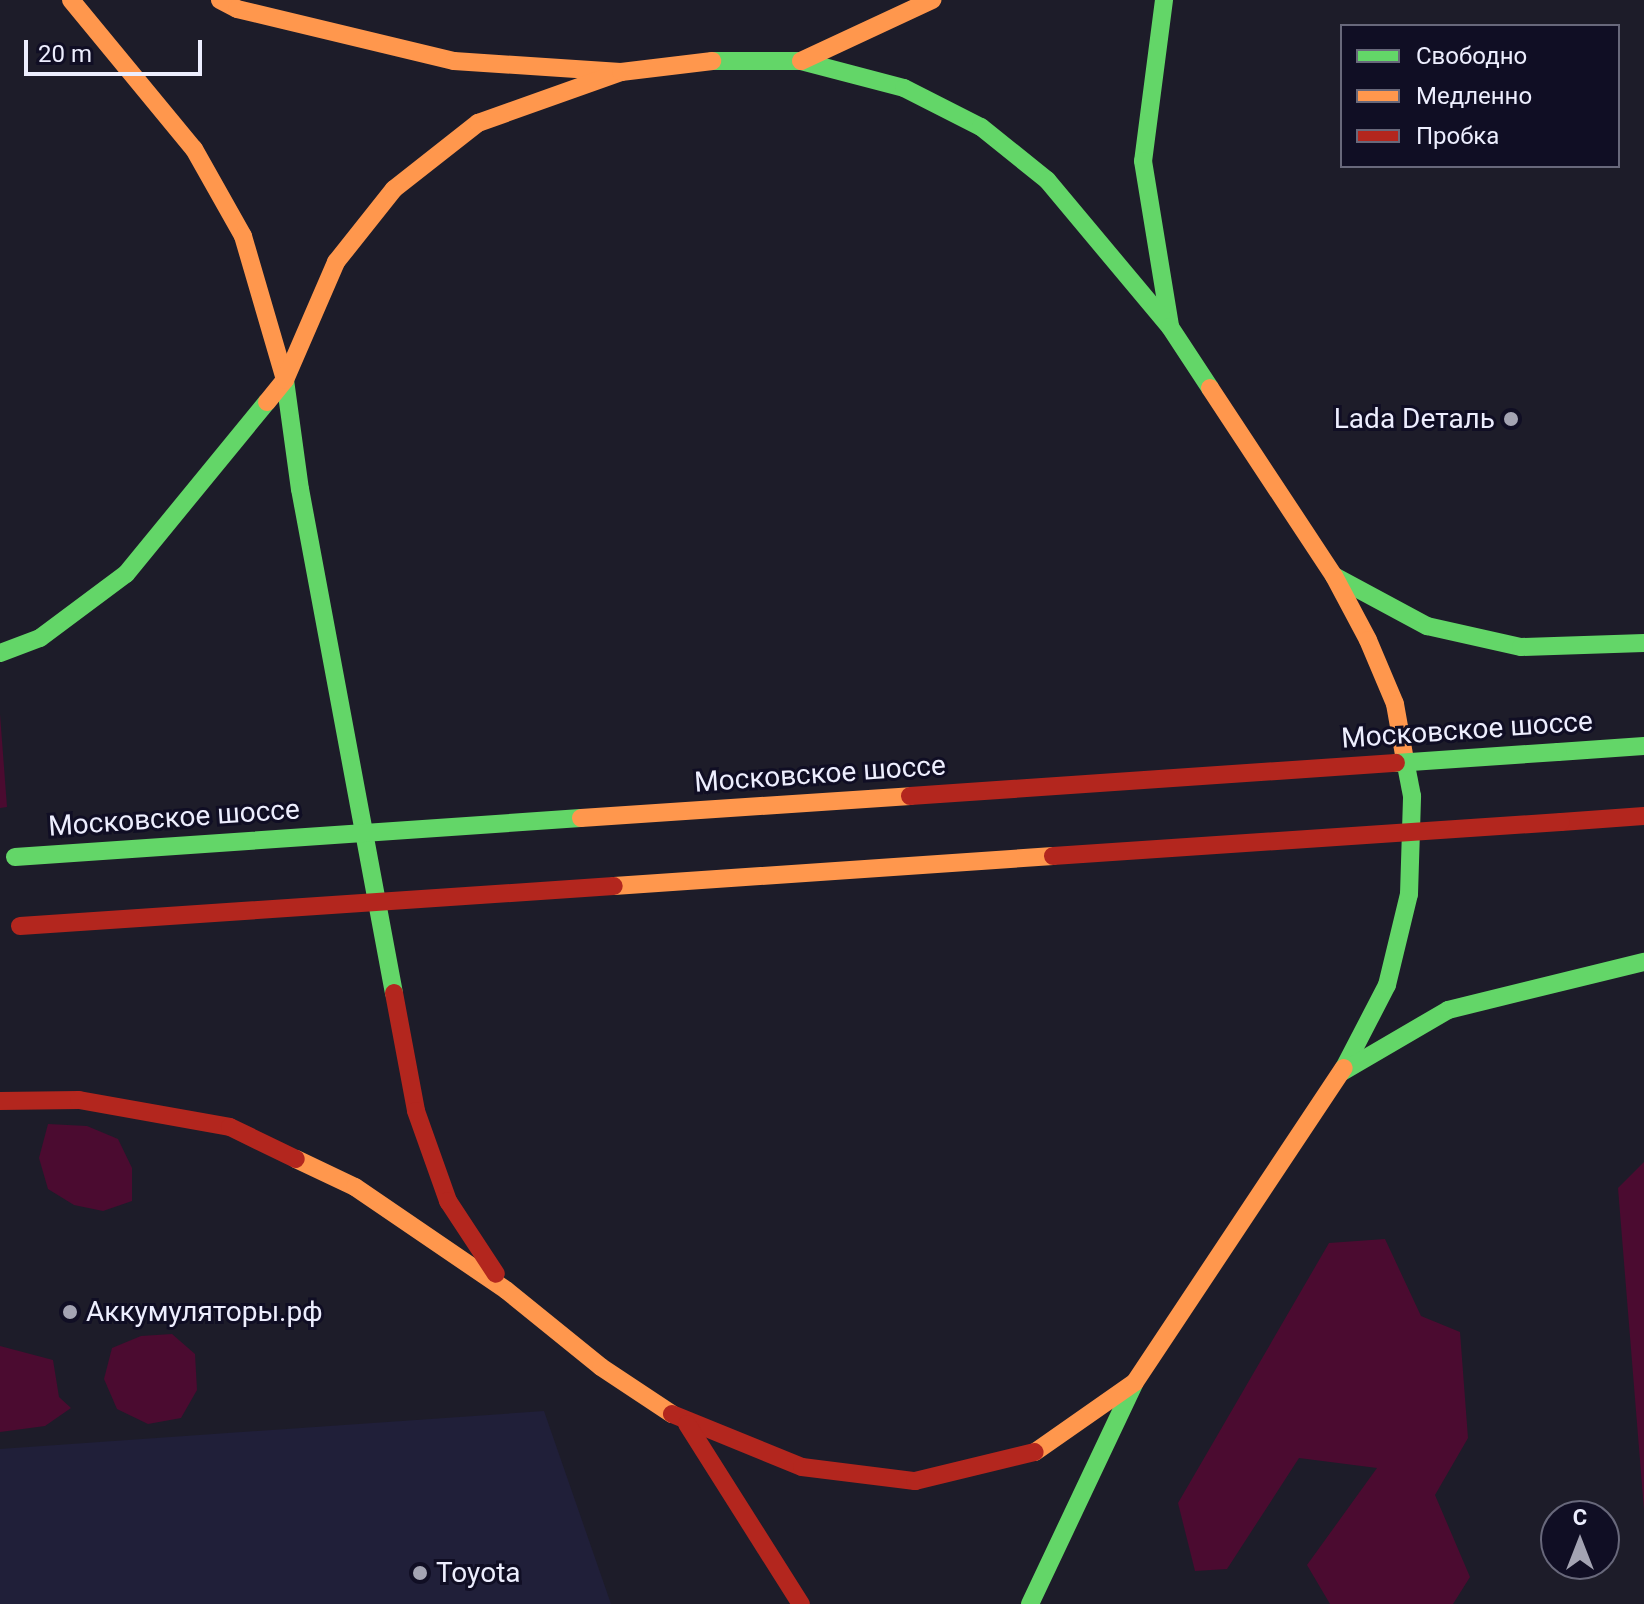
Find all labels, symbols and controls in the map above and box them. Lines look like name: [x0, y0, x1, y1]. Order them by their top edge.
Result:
scale bar: [28, 24, 206, 74]
legend: [1340, 24, 1620, 168]
text: 20 m: [38, 40, 92, 68]
text: Свободно: [1416, 42, 1527, 70]
text: Медленно: [1416, 82, 1532, 110]
text: Пробка: [1416, 122, 1499, 150]
place label: Lada Dеталь: [1334, 402, 1495, 436]
marker: Lada Dеталь: [1502, 410, 1520, 428]
street label: Московское шоссе: [1340, 704, 1594, 756]
street label: Московское шоссе: [693, 748, 947, 800]
street label: Московское шоссе: [47, 792, 301, 844]
place label: Аккумуляторы.рф: [86, 1295, 323, 1329]
marker: Аккумуляторы.рф: [61, 1303, 79, 1321]
north arrow: [1540, 1500, 1620, 1580]
text: С: [1573, 1505, 1587, 1530]
place label: Toyota: [436, 1556, 521, 1590]
marker: Toyota: [411, 1564, 429, 1582]

